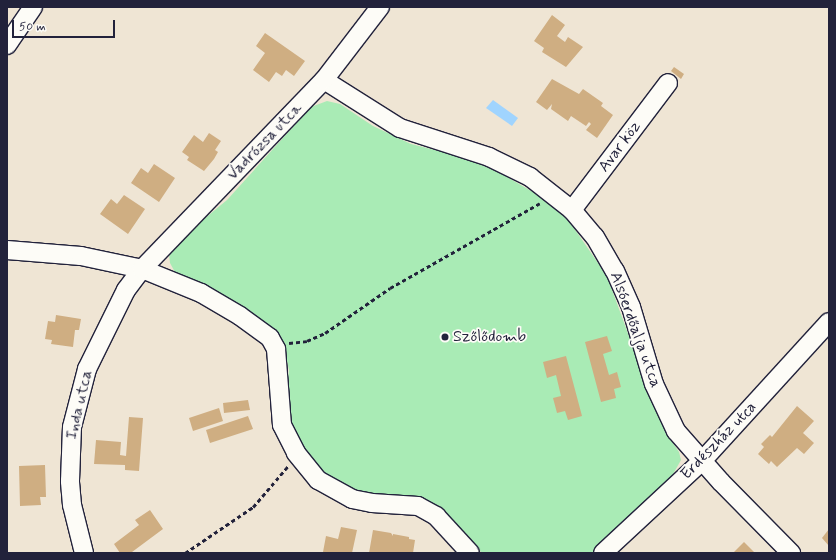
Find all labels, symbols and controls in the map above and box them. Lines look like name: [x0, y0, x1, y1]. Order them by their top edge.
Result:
scale bar: [14, 12, 117, 38]
text: 50 m: [19, 19, 46, 35]
street label: Vadrózsa utca: [224, 100, 306, 184]
street label: Avar köz: [595, 118, 645, 176]
street label: Alsóerdőalja utca: [605, 270, 665, 390]
place label: Szőlődomb: [453, 327, 526, 347]
marker: Szőlődomb: [440, 332, 450, 342]
street label: Inda utca: [63, 370, 97, 440]
street label: Erdészház utca: [675, 396, 763, 486]

